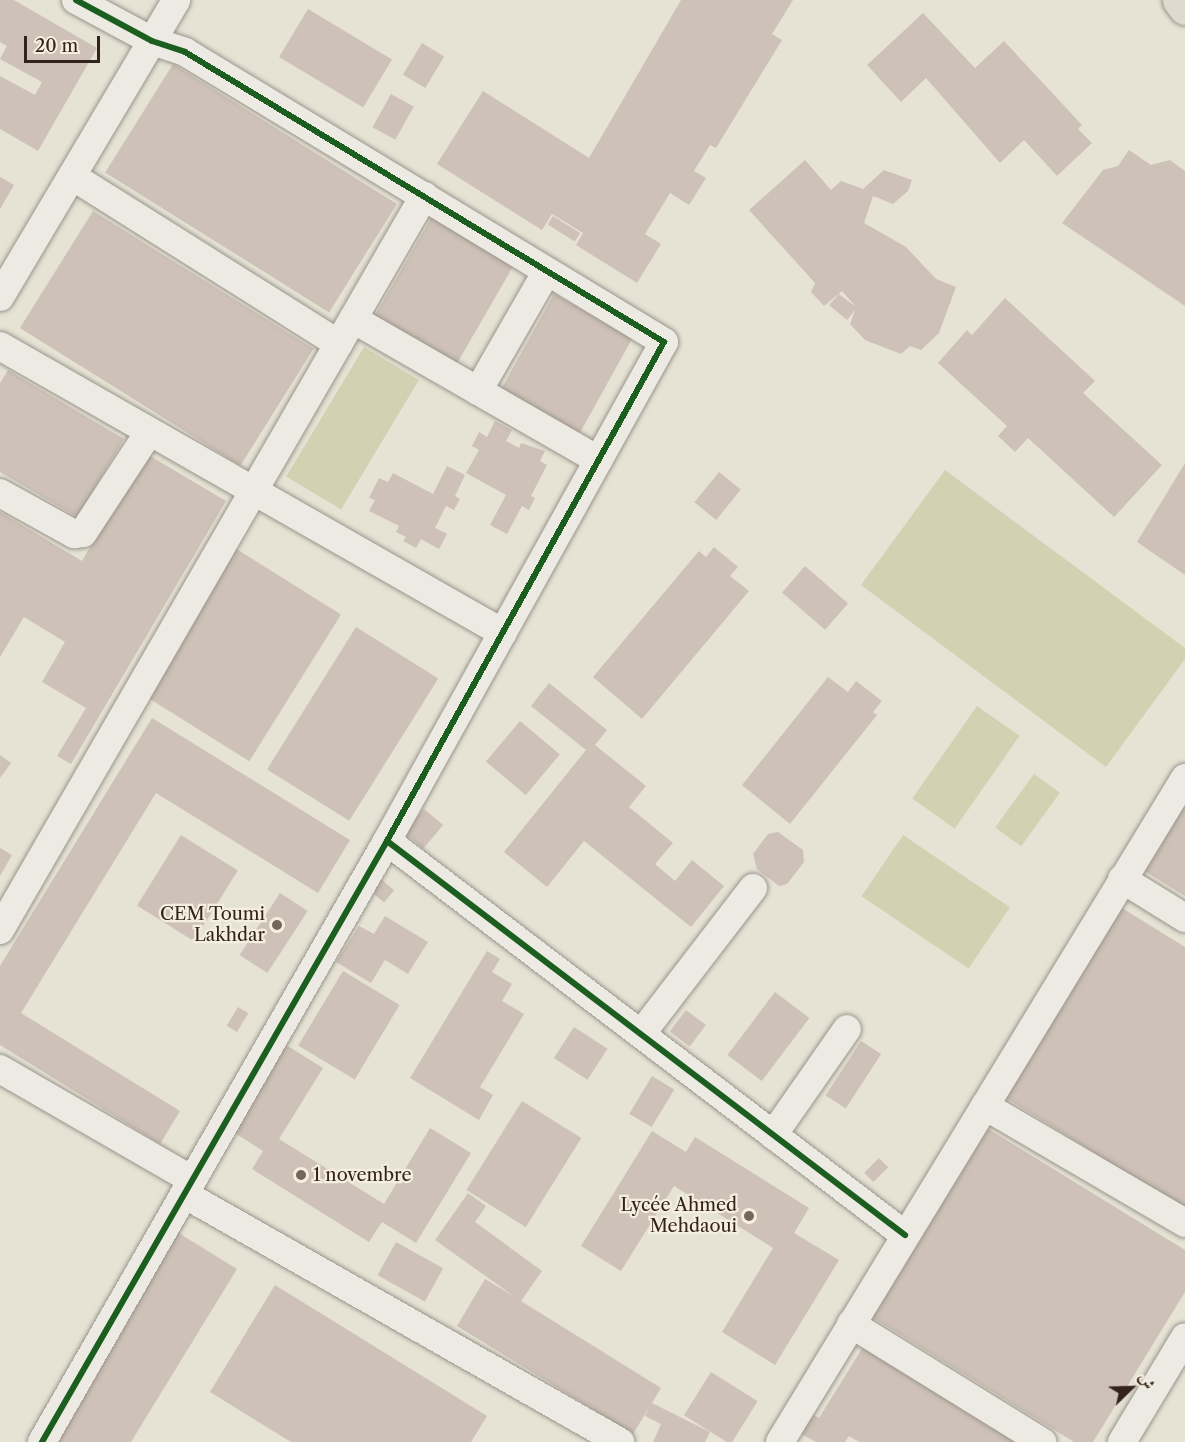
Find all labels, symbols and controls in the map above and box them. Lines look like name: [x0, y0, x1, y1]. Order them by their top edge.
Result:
scale bar: [27, 24, 104, 62]
text: 20 m: [35, 35, 78, 57]
place label: CEM Toumi Lakhdar: [160, 904, 265, 946]
marker: CEM Toumi Lakhdar: [270, 918, 284, 932]
place label: 1 novembre: [313, 1164, 412, 1186]
marker: 1 novembre: [294, 1168, 308, 1182]
place label: Lycée Ahmed Mehdaoui: [620, 1195, 737, 1238]
marker: Lycée Ahmed Mehdaoui: [742, 1209, 756, 1223]
north arrow: [1101, 1358, 1161, 1418]
text: ش: [1135, 1370, 1160, 1392]

